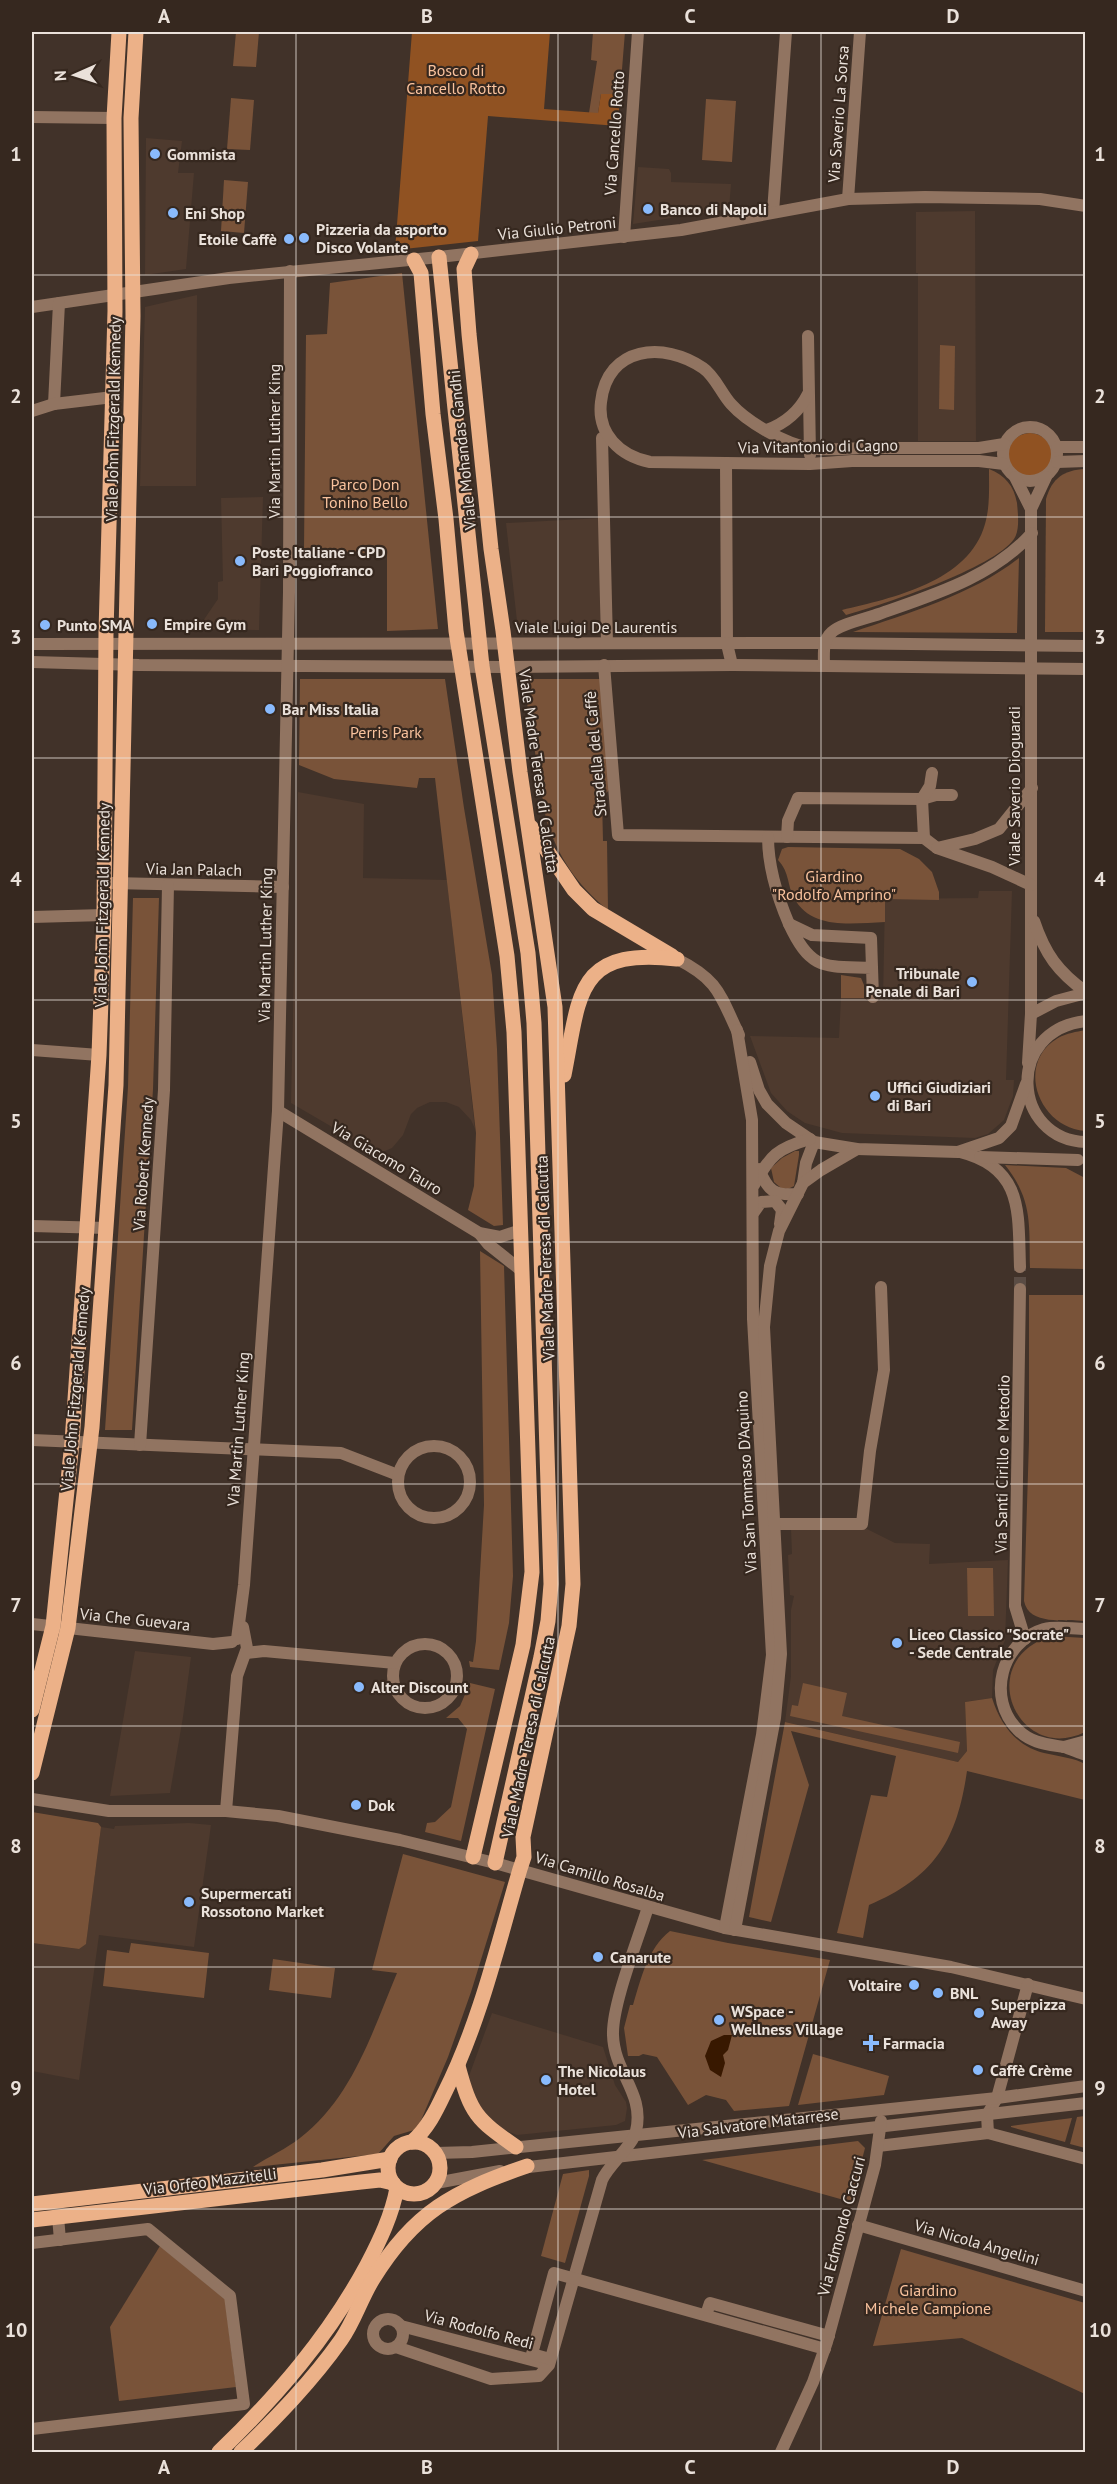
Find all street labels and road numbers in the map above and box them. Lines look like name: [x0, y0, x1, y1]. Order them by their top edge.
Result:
street label: Via Saverio La Sorsa: [823, 45, 853, 184]
street label: Via Cancello Rotto: [600, 70, 628, 197]
street label: Via Giulio Petroni: [496, 212, 617, 244]
street label: Viale John Fitzgerald Kennedy: [101, 316, 125, 523]
street label: Via Martin Luther King: [264, 364, 284, 519]
street label: Viale Mohandas Gandhi: [444, 369, 480, 532]
street label: Via Vitantonio di Cagno: [737, 435, 898, 457]
street label: Viale Luigi De Laurentis: [514, 617, 678, 637]
street label: Viale Madre Teresa di Calcutta: [515, 667, 563, 874]
street label: Stradella del Caffè: [580, 690, 610, 818]
street label: Viale Saverio Dioguardi: [1004, 706, 1024, 867]
street label: Viale John Fitzgerald Kennedy: [90, 802, 114, 1009]
street label: Via Jan Palach: [145, 858, 242, 880]
street label: Via Martin Luther King: [254, 867, 276, 1024]
street label: Via Robert Kennedy: [128, 1096, 158, 1233]
street label: Via Giacomo Tauro: [327, 1116, 446, 1199]
street label: Viale Madre Teresa di Calcutta: [531, 1155, 559, 1362]
street label: Viale John Fitzgerald Kennedy: [56, 1286, 94, 1493]
street label: Via Martin Luther King: [223, 1351, 253, 1508]
street label: Via Santi Cirillo e Metodio: [990, 1375, 1014, 1554]
street label: Via San Tommaso D'Aquino: [731, 1390, 761, 1575]
street label: Via Che Guevara: [78, 1603, 191, 1635]
street label: Viale Madre Teresa di Calcutta: [497, 1634, 559, 1841]
street label: Via Camillo Rosalba: [532, 1846, 668, 1905]
street label: Via Salvatore Matarrese: [675, 2103, 840, 2143]
street label: Via Edmondo Caccuri: [812, 2154, 869, 2299]
street label: Via Orfeo Mazzitelli: [141, 2163, 278, 2199]
street label: Via Nicola Angelini: [911, 2214, 1042, 2269]
street label: Via Rodolfo Redi: [421, 2305, 536, 2353]

